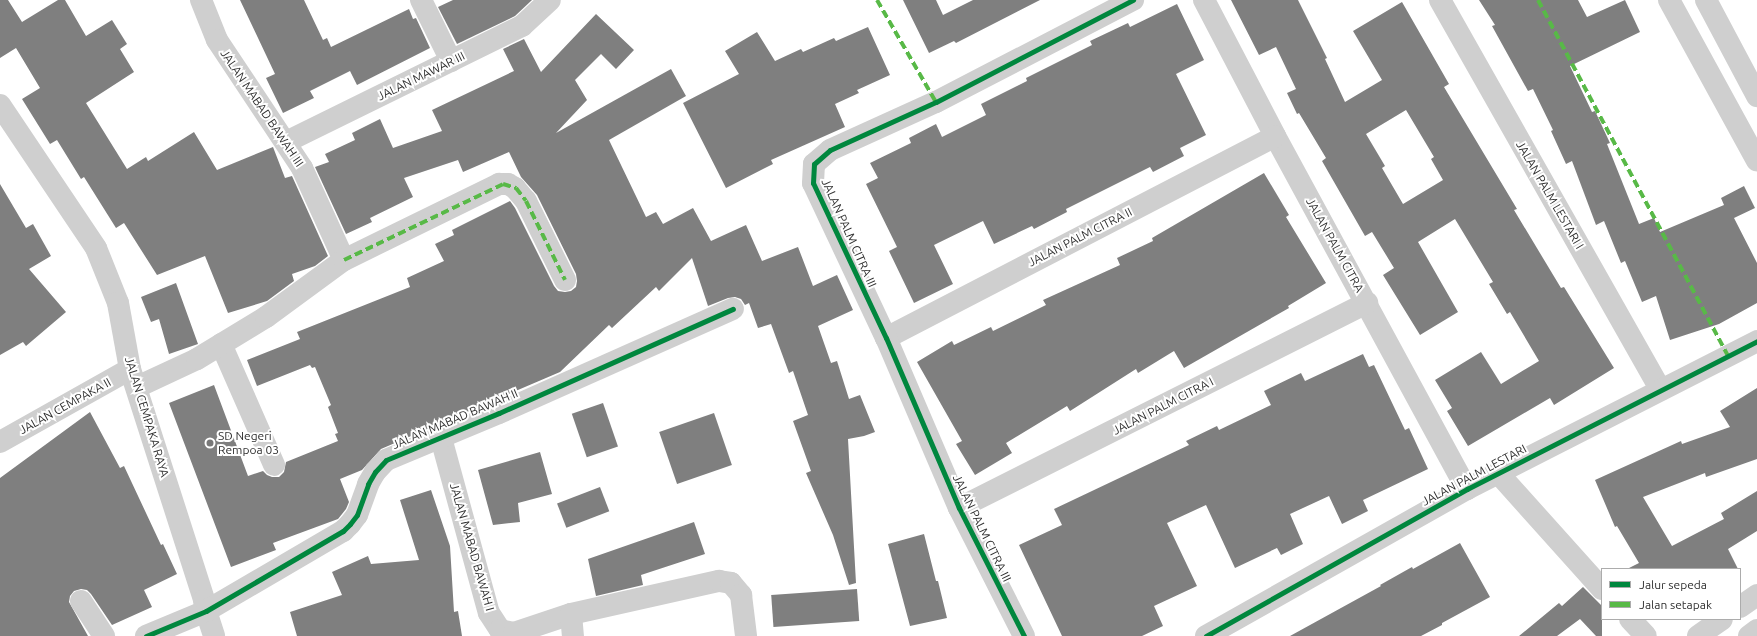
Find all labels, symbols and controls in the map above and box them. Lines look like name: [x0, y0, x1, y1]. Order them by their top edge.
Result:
street label: JALAN MABAD BAWAH III: [217, 47, 307, 169]
street label: JALAN MAWAR III: [375, 49, 467, 103]
street label: JALAN PALM LESTARI I: [1513, 138, 1587, 252]
street label: JALAN PALM CITRA III: [818, 176, 880, 290]
street label: JALAN PALM CITRA: [1303, 195, 1367, 295]
street label: JALAN PALM CITRA II: [1026, 205, 1134, 269]
street label: JALAN CEMPAKA RAYA: [122, 355, 172, 479]
street label: JALAN PALM CITRA I: [1110, 374, 1216, 438]
street label: JALAN CEMPAKA II: [17, 375, 113, 437]
street label: JALAN MABAD BAWAH II: [390, 386, 520, 452]
place label: SD Negeri Rempoa 03: [218, 429, 279, 457]
marker: SD Negeri Rempoa 03: [205, 438, 215, 448]
street label: JALAN PALM LESTARI: [1419, 441, 1529, 509]
street label: JALAN PALM CITRA III: [950, 472, 1014, 584]
street label: JALAN MABAD BAWAH I: [447, 481, 497, 613]
legend: [1601, 568, 1741, 620]
text: Jalur sepeda: [1639, 578, 1707, 591]
text: Jalan setapak: [1639, 598, 1712, 611]

